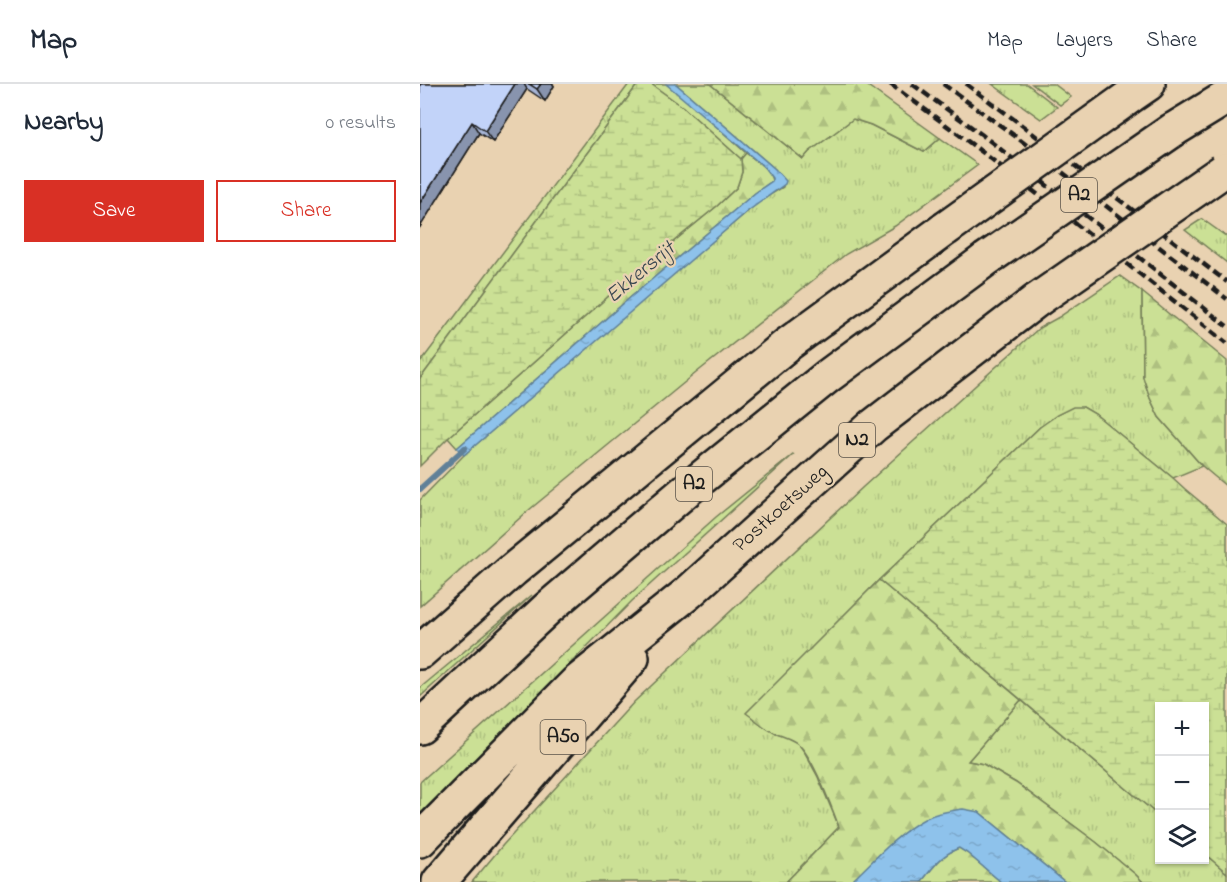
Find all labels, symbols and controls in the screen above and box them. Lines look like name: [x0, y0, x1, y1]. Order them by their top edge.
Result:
text: Map: [30, 21, 77, 62]
text: Map: [987, 26, 1023, 56]
text: Layers: [1056, 26, 1113, 56]
text: Share: [1146, 26, 1197, 56]
text: Nearby: [24, 104, 103, 142]
text: 0 results: [325, 109, 396, 138]
road number: A2: [1061, 178, 1097, 212]
button: Save: [24, 180, 204, 242]
button: Share: [216, 180, 396, 242]
water label: Ekkersrijt: [599, 232, 685, 312]
road number: N2: [839, 423, 875, 457]
street label: Postkoetsweg: [727, 458, 837, 562]
road number: A2: [676, 467, 712, 501]
map controls: [1155, 702, 1209, 864]
button: +: [1155, 702, 1209, 756]
road number: A50: [540, 720, 586, 754]
button: −: [1155, 756, 1209, 810]
button: layers: [1155, 810, 1209, 864]

